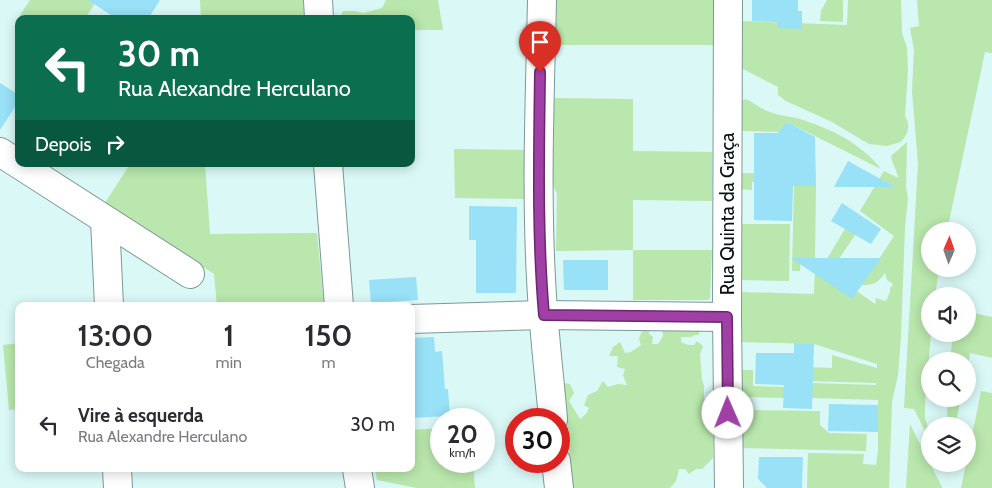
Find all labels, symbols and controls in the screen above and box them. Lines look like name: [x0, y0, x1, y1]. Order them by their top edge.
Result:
pin: [519, 21, 561, 72]
icon: arrive: [526, 28, 554, 56]
text: 30 m: [118, 32, 200, 75]
icon: left: [35, 35, 100, 100]
text: Rua Alexandre Herculano: [118, 75, 351, 102]
icon: right: [101, 130, 129, 158]
text: Depois: [35, 133, 91, 156]
street label: Rua Quinta da Graça: [716, 133, 739, 295]
north arrow: [921, 222, 976, 278]
map controls: [921, 222, 976, 472]
button: sound: [921, 287, 976, 342]
text: 13:00: [78, 317, 153, 354]
text: 1: [223, 317, 234, 354]
text: 150: [305, 317, 352, 354]
button: search: [921, 352, 976, 407]
text: Chegada: [86, 353, 145, 372]
text: min: [216, 353, 242, 372]
text: m: [321, 353, 336, 372]
position arrow: [701, 386, 753, 438]
text: Vire à esquerda: [78, 404, 204, 427]
speed limit sign: 30: [505, 408, 570, 473]
icon: left: [35, 411, 63, 439]
text: 30 m: [351, 413, 395, 436]
button: layers: [921, 417, 976, 472]
text: 20: [447, 419, 478, 449]
text: Rua Alexandre Herculano: [78, 427, 247, 446]
text: km/h: [449, 445, 476, 460]

